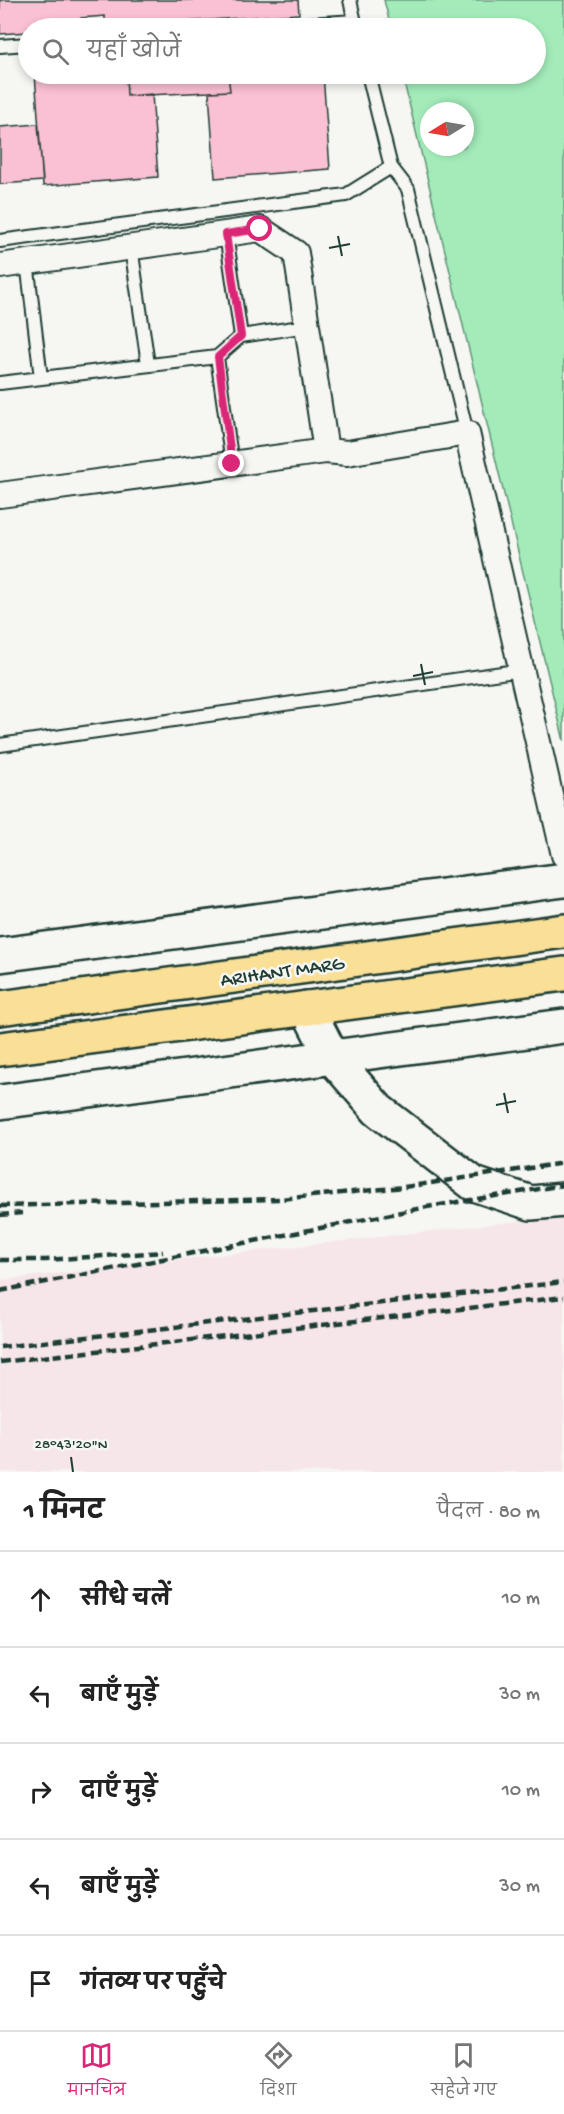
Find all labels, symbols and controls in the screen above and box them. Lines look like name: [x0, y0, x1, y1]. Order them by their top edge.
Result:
search box: [18, 18, 546, 84]
icon: search: [39, 35, 72, 68]
text: यहाँ खोजें: [87, 40, 181, 66]
north arrow: [420, 102, 474, 156]
route start: [246, 215, 272, 241]
route end: [218, 450, 244, 476]
street label: ARIHANT MARG: [219, 953, 347, 994]
text: 28°43'20"N: [35, 1436, 108, 1454]
text: 1 मिनट: [24, 1498, 104, 1529]
text: पैदल · 80 m: [437, 1502, 540, 1525]
icon: ahead: [24, 1583, 57, 1616]
text: सीधे चलें: [81, 1588, 171, 1614]
text: 10 m: [502, 1588, 540, 1611]
icon: left: [24, 1679, 57, 1712]
text: बाएँ मुड़ें: [81, 1684, 158, 1710]
text: 30 m: [499, 1684, 540, 1707]
icon: right: [24, 1775, 57, 1808]
text: दाएँ मुड़ें: [81, 1780, 157, 1806]
text: 10 m: [502, 1780, 540, 1803]
icon: left: [24, 1871, 57, 1904]
text: बाएँ मुड़ें: [81, 1876, 158, 1902]
text: 30 m: [499, 1876, 540, 1899]
icon: arrive: [24, 1967, 57, 2000]
text: गंतव्य पर पहुँचे: [81, 1972, 225, 1998]
tab: मानचित्र: [67, 2039, 126, 2107]
tab: दिशा: [260, 2039, 296, 2107]
tab: सहेजे गए: [431, 2039, 497, 2107]

